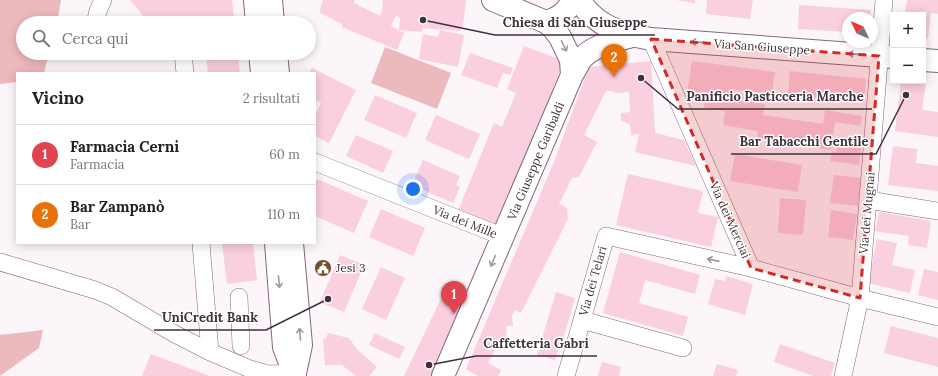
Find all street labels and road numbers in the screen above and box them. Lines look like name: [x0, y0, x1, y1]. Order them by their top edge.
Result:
street label: Via San Giuseppe: [712, 36, 811, 57]
street label: Via Giuseppe Garibaldi: [503, 99, 567, 223]
street label: Via dei Mugnai: [855, 171, 878, 256]
street label: Via dei Merciai: [706, 178, 754, 261]
street label: Via dei Mille: [430, 201, 500, 241]
street label: Via dei Telari: [575, 244, 610, 319]

